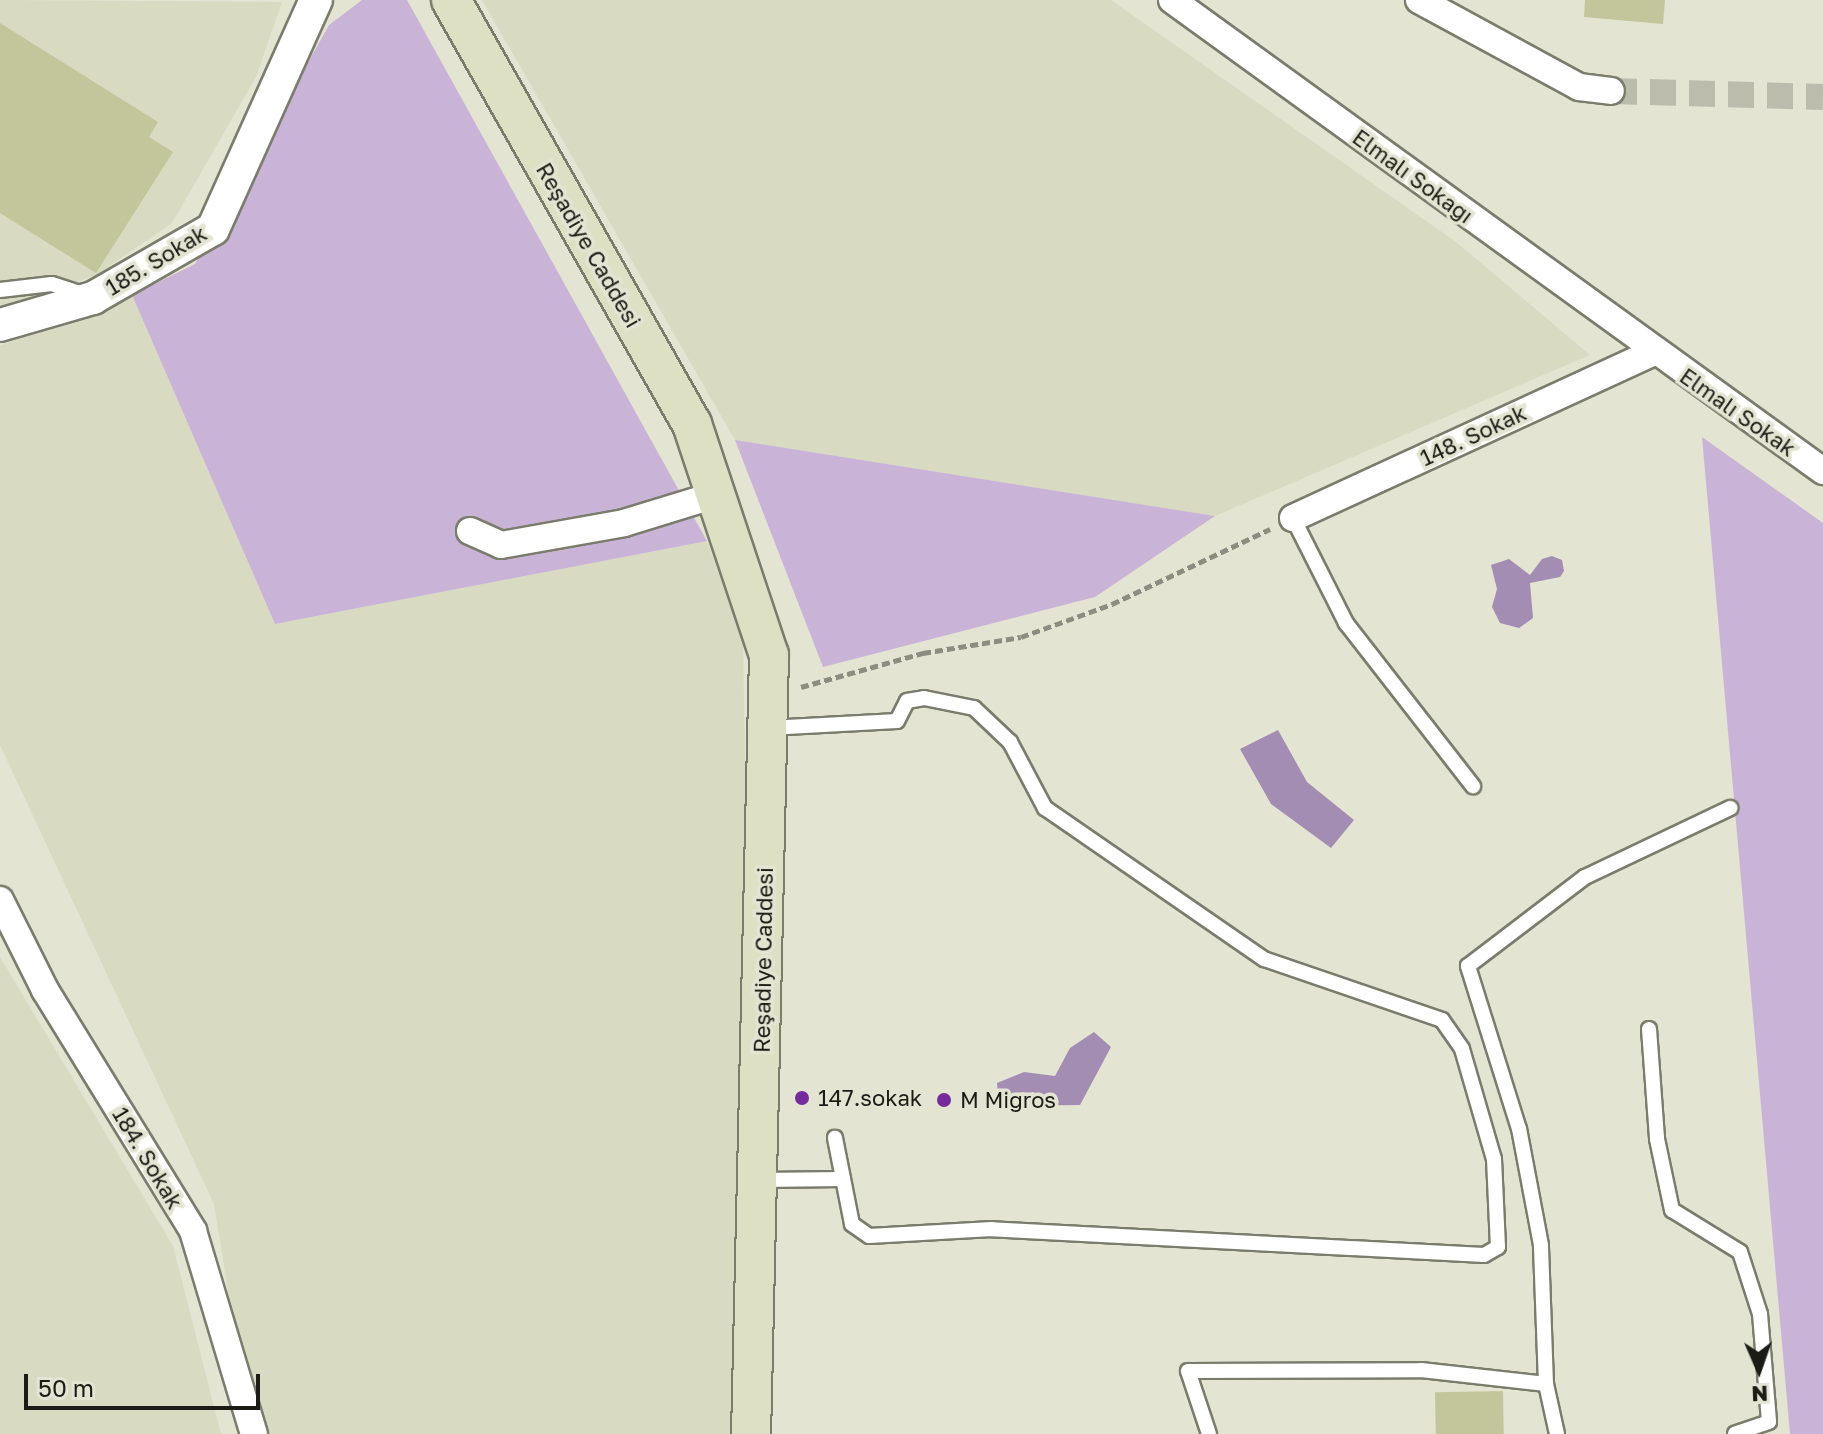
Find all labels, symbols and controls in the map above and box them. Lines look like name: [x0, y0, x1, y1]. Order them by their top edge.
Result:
street label: Elmalı Sokağı: [1348, 124, 1478, 228]
street label: Reşadiye Caddesi: [531, 158, 647, 332]
street label: 185. Sokak: [101, 220, 211, 300]
street label: Elmalı Sokak: [1675, 362, 1801, 462]
street label: 148. Sokak: [1416, 399, 1530, 471]
street label: Reşadiye Caddesi: [748, 867, 778, 1053]
place label: 147.sokak: [818, 1085, 922, 1111]
place label: M Migros: [960, 1087, 1056, 1113]
marker: 147.sokak: [793, 1089, 811, 1107]
marker: M Migros: [935, 1091, 953, 1109]
street label: 184. Sokak: [107, 1102, 189, 1214]
north arrow: [1719, 1330, 1799, 1410]
scale bar: [28, 1358, 264, 1408]
text: 50 m: [38, 1373, 94, 1402]
text: N: [1751, 1381, 1769, 1408]

